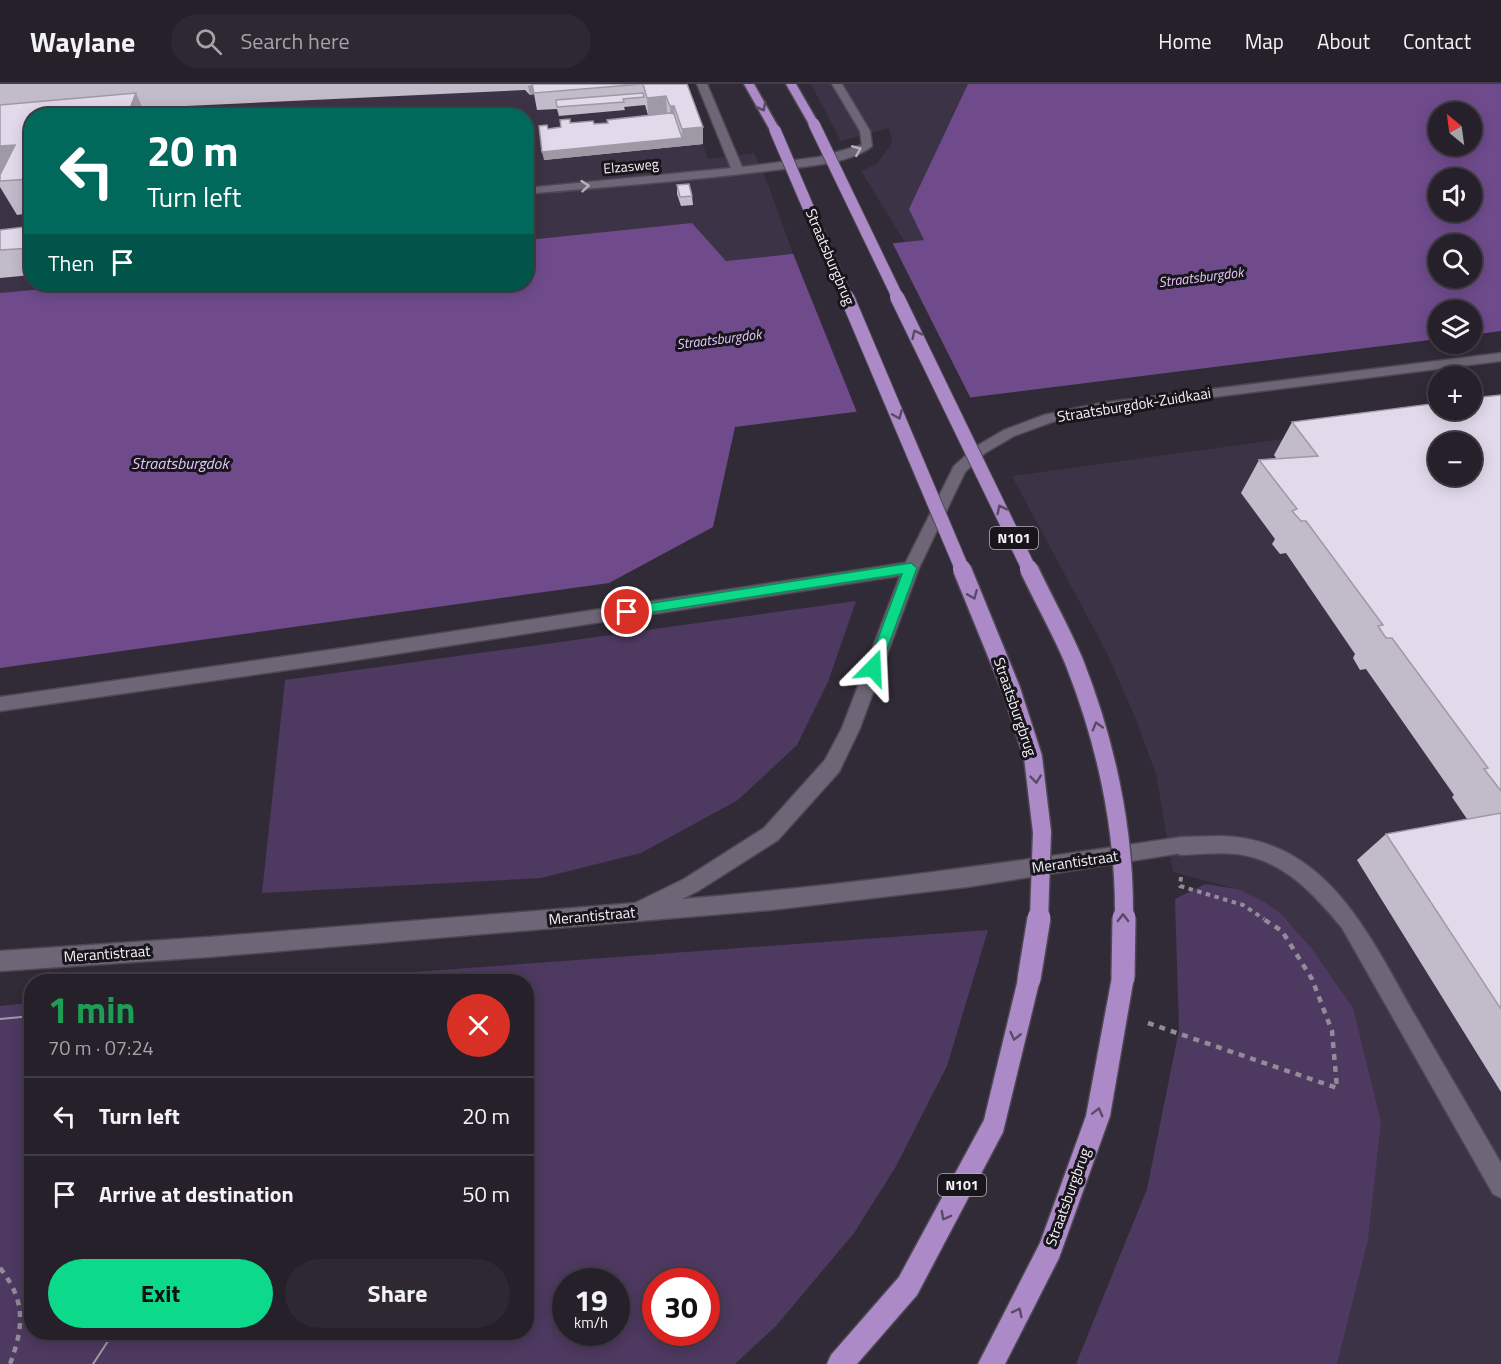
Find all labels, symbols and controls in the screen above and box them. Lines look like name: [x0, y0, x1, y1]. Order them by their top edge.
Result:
search box: [171, 14, 591, 68]
text: Waylane: [30, 20, 135, 63]
text: Search here: [240, 24, 350, 58]
icon: search: [192, 25, 225, 58]
text: Home: [1158, 25, 1212, 57]
text: Map: [1245, 25, 1284, 57]
text: About: [1317, 25, 1370, 57]
text: Contact: [1403, 25, 1471, 57]
one-way arrow: [755, 100, 766, 111]
north arrow: [1428, 102, 1482, 156]
map controls: [1428, 102, 1482, 486]
text: 20 m: [147, 118, 239, 182]
icon: left: [48, 132, 126, 210]
one-way arrow: [851, 145, 862, 157]
street label: Elzasweg: [602, 153, 660, 178]
button: sound: [1428, 168, 1482, 222]
text: Turn left: [147, 176, 241, 217]
one-way arrow: [580, 180, 589, 193]
street label: Straatsburgbrug: [800, 205, 861, 309]
button: search: [1428, 234, 1482, 288]
text: Then: [48, 246, 94, 280]
icon: arrive: [106, 246, 139, 279]
water label: Straatsburgdok: [1157, 261, 1246, 292]
button: layers: [1428, 300, 1482, 354]
water label: Straatsburgdok: [675, 323, 764, 354]
one-way arrow: [912, 329, 924, 340]
button: +: [1428, 366, 1482, 420]
street label: Straatsburgdok-Zuidkaai: [1055, 381, 1213, 428]
one-way arrow: [890, 409, 902, 420]
button: −: [1428, 432, 1482, 486]
water label: Straatsburgdok: [131, 451, 231, 475]
one-way arrow: [996, 505, 1008, 516]
road number: N101: [990, 527, 1038, 549]
pin: [601, 586, 652, 637]
one-way arrow: [966, 589, 978, 600]
icon: arrive: [610, 595, 643, 628]
position arrow: [841, 636, 905, 700]
street label: Straatsburgbrug: [988, 654, 1043, 760]
one-way arrow: [1092, 721, 1104, 732]
one-way arrow: [1029, 774, 1042, 783]
street label: Merantistraat: [1030, 844, 1120, 879]
street label: Merantistraat: [548, 900, 637, 931]
one-way arrow: [1117, 914, 1129, 923]
street label: Merantistraat: [63, 939, 152, 968]
text: 1 min: [48, 982, 135, 1037]
button: close: [447, 994, 510, 1057]
one-way arrow: [1010, 1031, 1023, 1041]
text: 70 m · 07:24: [48, 1032, 154, 1063]
text: Turn left: [99, 1099, 180, 1133]
text: 20 m: [462, 1099, 510, 1133]
icon: left: [48, 1100, 81, 1133]
one-way arrow: [1091, 1107, 1103, 1118]
street label: Straatsburgbrug: [1039, 1144, 1096, 1249]
road number: N101: [938, 1174, 986, 1196]
text: Arrive at destination: [99, 1177, 294, 1211]
text: 50 m: [462, 1177, 510, 1211]
icon: arrive: [48, 1178, 81, 1211]
one-way arrow: [941, 1210, 952, 1221]
button: Exit: [48, 1259, 273, 1328]
button: Share: [285, 1259, 510, 1328]
speed limit sign: 30: [642, 1268, 720, 1346]
text: 19: [574, 1277, 608, 1323]
one-way arrow: [1011, 1307, 1022, 1318]
text: km/h: [574, 1311, 608, 1334]

